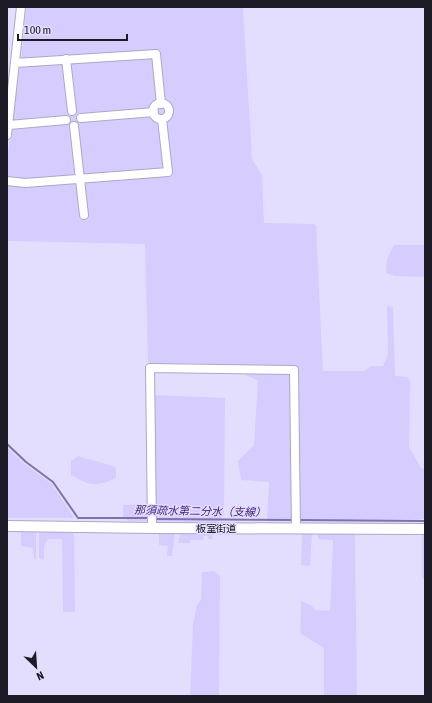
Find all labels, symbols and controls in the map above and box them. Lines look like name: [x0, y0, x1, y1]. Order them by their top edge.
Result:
scale bar: [18, 16, 127, 42]
text: 100 m: [24, 23, 51, 37]
water label: 那須疏水第二分水（支線）: [134, 504, 266, 518]
street label: 板室街道: [196, 523, 236, 534]
north arrow: [16, 647, 56, 687]
text: N: [35, 669, 46, 683]

